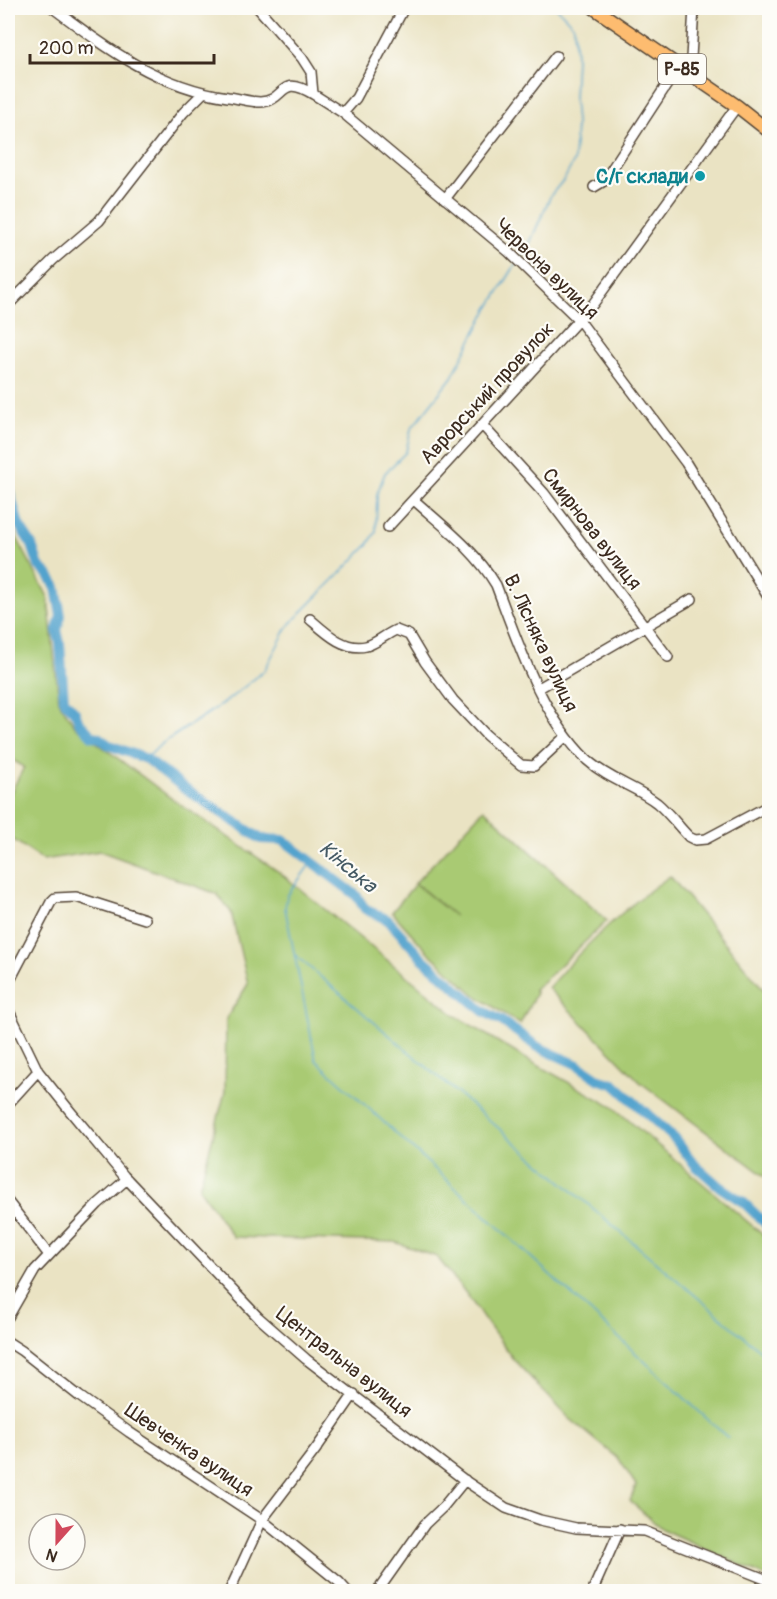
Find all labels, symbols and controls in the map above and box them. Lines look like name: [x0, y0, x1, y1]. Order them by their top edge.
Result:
scale bar: [30, 27, 214, 65]
text: 200 m: [39, 37, 94, 60]
road number: Р-85: [658, 54, 706, 84]
place label: С/г склади: [596, 164, 688, 189]
marker: С/г склади: [693, 169, 707, 183]
street label: Червона вулиця: [490, 213, 604, 325]
street label: Аврорський провулок: [415, 317, 559, 469]
street label: Смирнова вулиця: [537, 463, 647, 595]
street label: В. Лісняка вулиця: [498, 570, 584, 716]
water label: Кінська: [314, 835, 383, 900]
street label: Центральна вулиця: [271, 1301, 417, 1423]
street label: Шевченка вулиця: [120, 1398, 258, 1502]
north arrow: [27, 1512, 87, 1572]
text: N: [43, 1544, 61, 1566]

